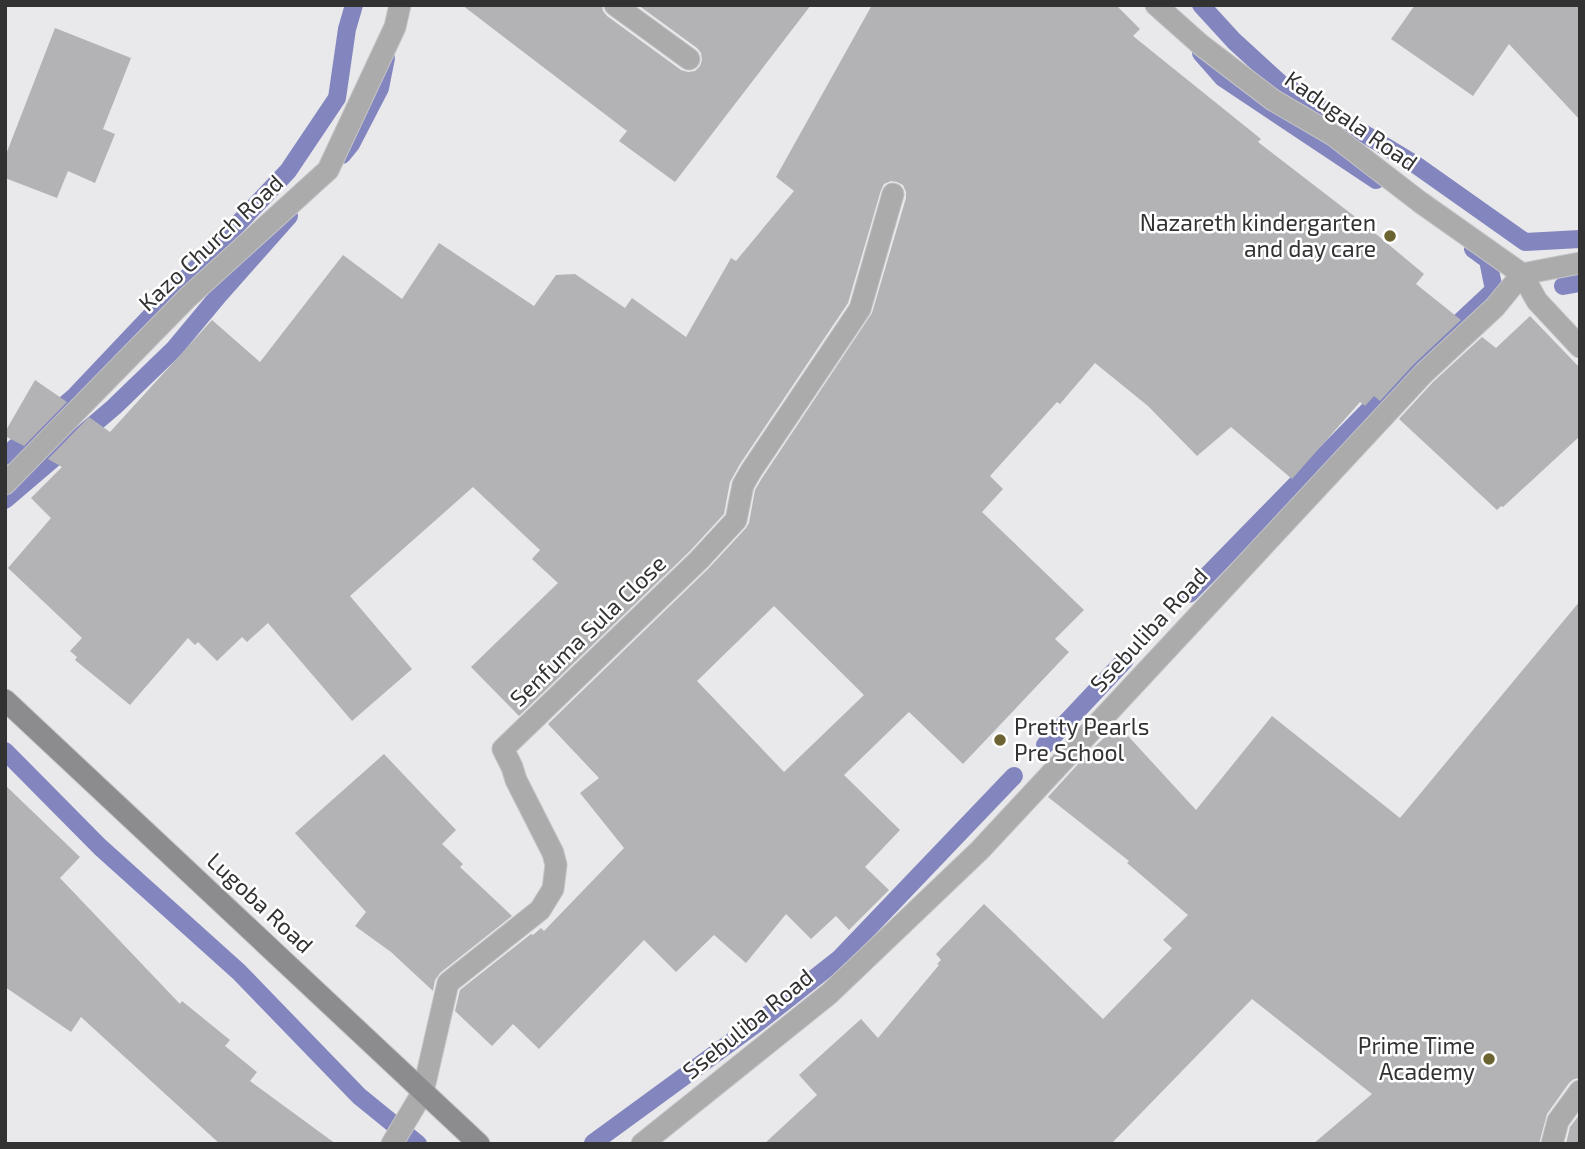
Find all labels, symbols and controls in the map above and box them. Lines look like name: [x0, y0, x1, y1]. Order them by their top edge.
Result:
street label: Kadugala Road: [1280, 64, 1423, 176]
street label: Kazo Church Road: [132, 168, 288, 316]
place label: Nazareth kindergarten and day care: [1140, 208, 1376, 262]
marker: Nazareth kindergarten and day care: [1382, 228, 1398, 244]
street label: Senfuma Sula Close: [503, 549, 671, 712]
street label: Ssebuliba Road: [1084, 561, 1213, 697]
place label: Pretty Pearls Pre School: [1014, 712, 1149, 766]
marker: Pretty Pearls Pre School: [992, 732, 1008, 748]
street label: Lugoba Road: [202, 846, 319, 958]
street label: Ssebuliba Road: [677, 962, 818, 1084]
place label: Prime Time Academy: [1358, 1031, 1475, 1085]
marker: Prime Time Academy: [1481, 1051, 1497, 1067]

